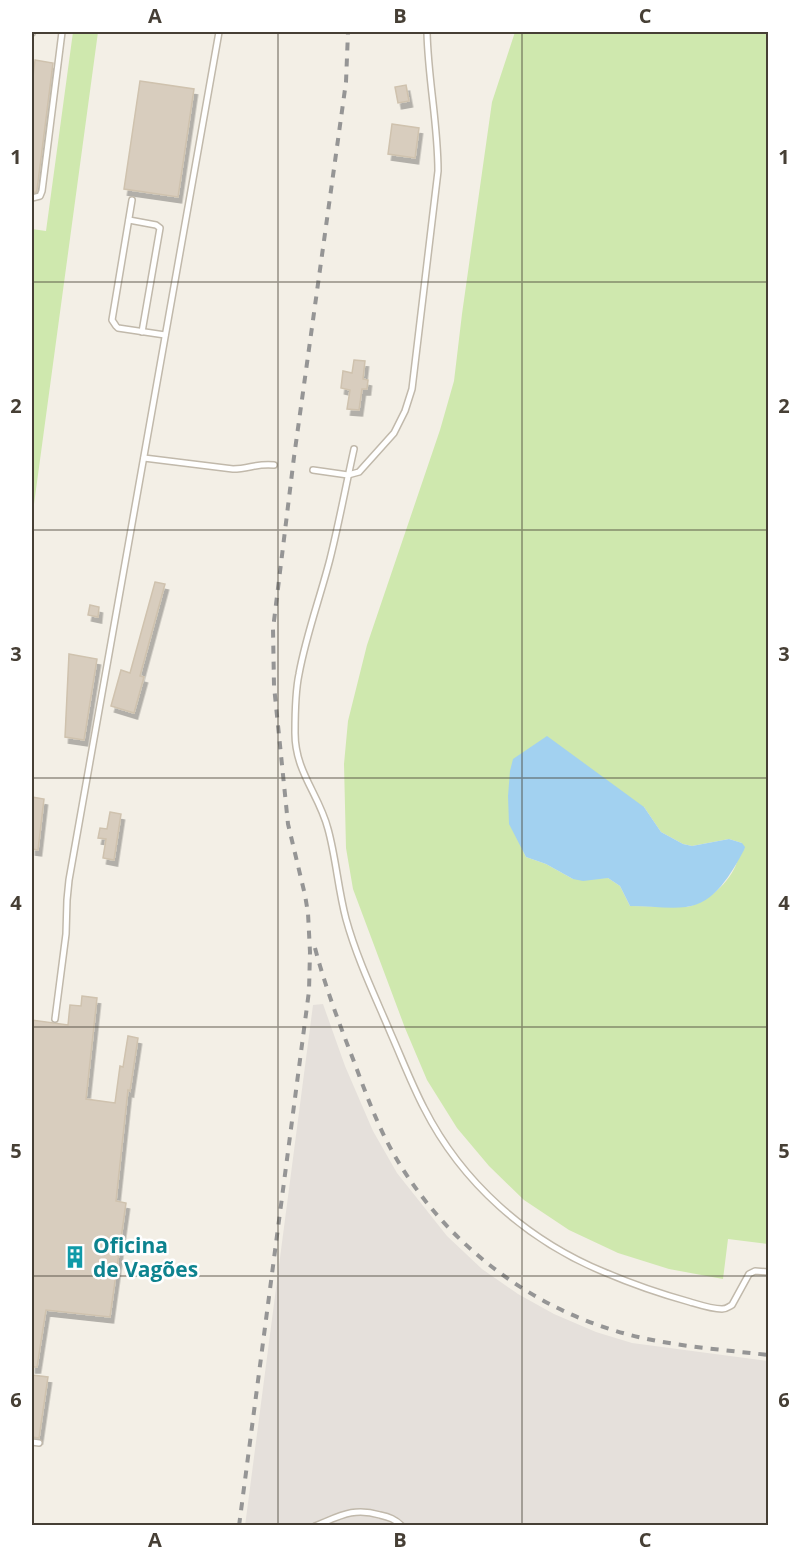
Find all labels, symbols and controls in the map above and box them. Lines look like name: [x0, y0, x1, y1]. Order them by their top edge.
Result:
text: A: [148, 2, 162, 29]
text: B: [393, 2, 407, 29]
text: C: [639, 2, 652, 29]
text: 1: [10, 143, 22, 170]
text: 1: [778, 143, 790, 170]
text: 2: [10, 392, 22, 419]
text: 2: [778, 392, 790, 419]
text: 3: [10, 640, 22, 667]
text: 3: [778, 640, 790, 667]
text: 4: [10, 889, 22, 916]
text: 4: [778, 889, 790, 916]
text: 5: [10, 1137, 22, 1164]
text: 5: [778, 1137, 790, 1164]
place label: Oficina de Vagões: [93, 1231, 198, 1283]
building icon: Oficina de Vagões: [62, 1244, 88, 1270]
text: 6: [10, 1386, 22, 1413]
text: 6: [778, 1386, 790, 1413]
text: A: [148, 1526, 162, 1553]
text: B: [393, 1526, 407, 1553]
text: C: [639, 1526, 652, 1553]

